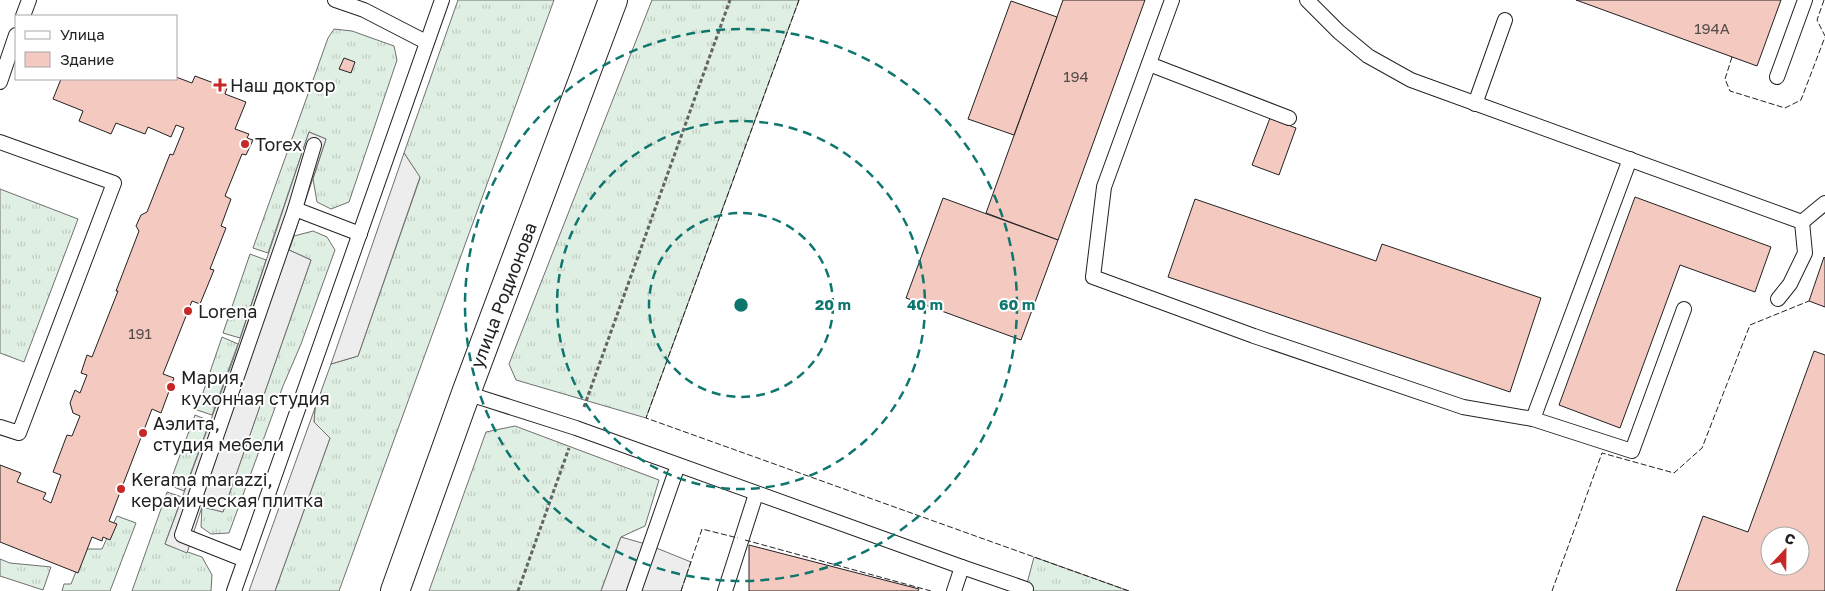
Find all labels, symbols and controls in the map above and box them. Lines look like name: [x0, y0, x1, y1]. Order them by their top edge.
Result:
legend: [15, 15, 178, 80]
house number: 194А: [1694, 19, 1730, 37]
text: Улица: [60, 25, 105, 43]
text: Здание: [60, 50, 114, 68]
house number: 194: [1063, 67, 1089, 85]
place label: Наш доктор: [230, 74, 335, 96]
marker: Наш доктор: [214, 79, 226, 91]
place label: Torex: [255, 133, 302, 155]
marker: Torex: [239, 138, 251, 150]
street label: улица Родионова: [465, 219, 541, 371]
text: 20 m: [815, 295, 851, 313]
text: 40 m: [907, 295, 943, 313]
text: 60 m: [999, 295, 1035, 313]
centre of rings: [732, 296, 750, 314]
place label: Lorena: [198, 300, 257, 322]
marker: Lorena: [182, 305, 194, 317]
house number: 191: [128, 324, 152, 342]
place label: Мария, кухонная студия: [181, 366, 330, 409]
marker: Мария, кухонная студия: [165, 381, 177, 393]
place label: Аэлита, студия мебели: [153, 412, 284, 455]
marker: Аэлита, студия мебели: [137, 427, 149, 439]
place label: Kerama marazzi, керамическая плитка: [131, 468, 323, 511]
marker: Kerama marazzi, керамическая плитка: [115, 483, 127, 495]
north arrow: [1760, 526, 1810, 576]
text: С: [1782, 529, 1798, 548]

